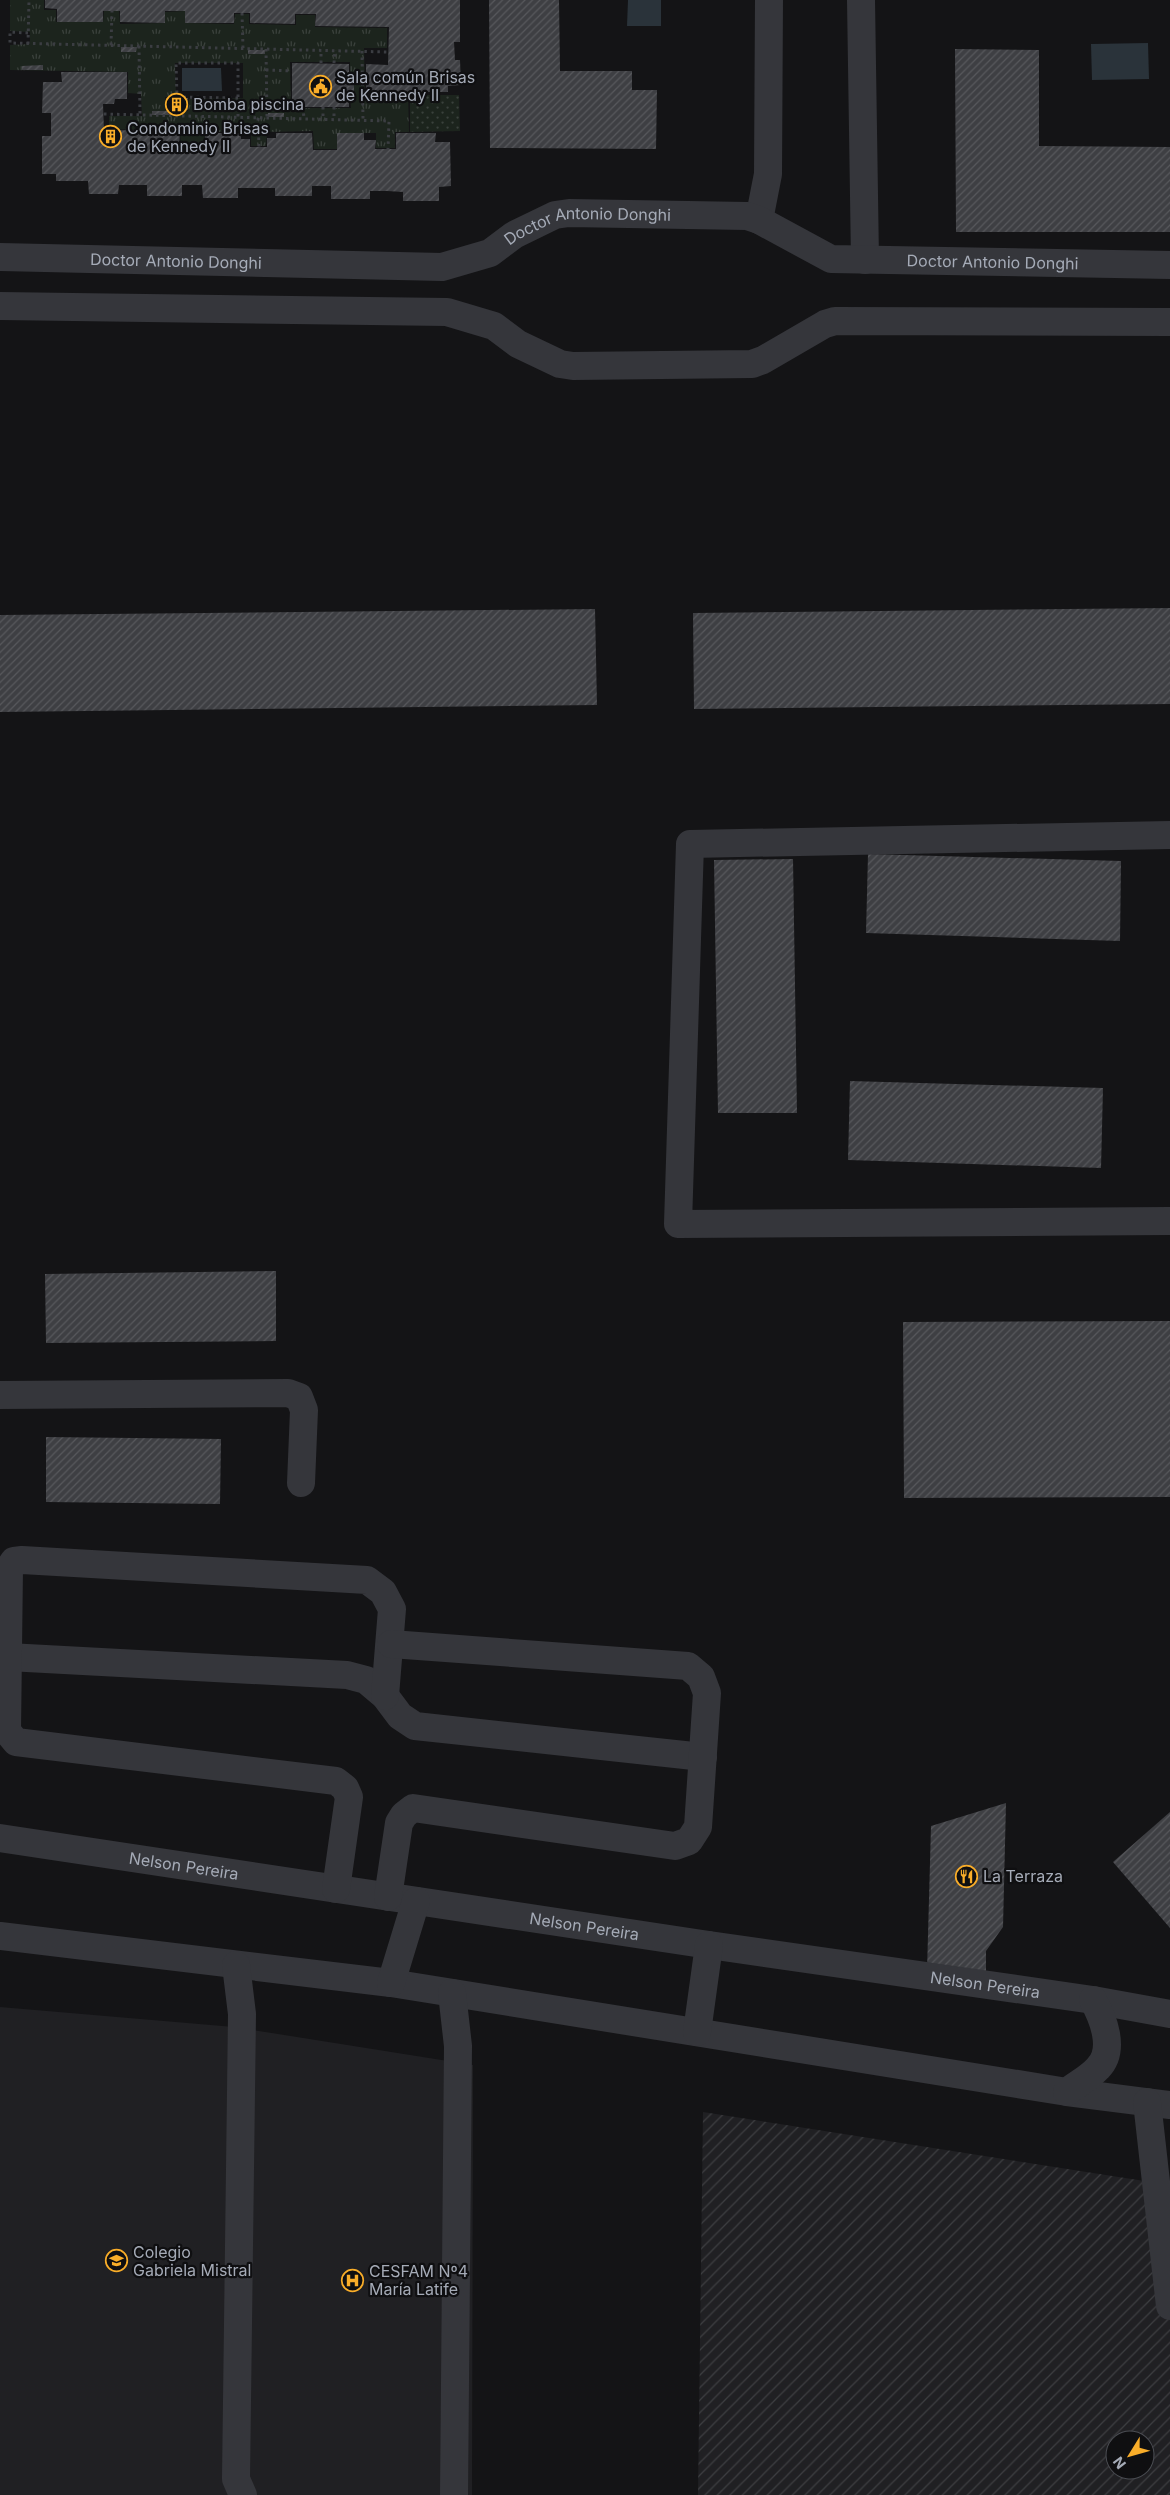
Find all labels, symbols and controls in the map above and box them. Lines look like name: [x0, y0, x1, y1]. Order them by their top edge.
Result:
place label: Sala común Brisas de Kennedy II: [336, 67, 475, 105]
public building icon: Sala común Brisas de Kennedy II: [308, 74, 332, 98]
building icon: Bomba piscina: [165, 92, 189, 116]
place label: Bomba piscina: [193, 94, 304, 114]
place label: Condominio Brisas de Kennedy II: [127, 118, 269, 156]
building icon: Condominio Brisas de Kennedy II: [99, 125, 123, 149]
street label: Doctor Antonio Donghi: [500, 203, 671, 249]
street label: Doctor Antonio Donghi: [90, 249, 262, 273]
street label: Doctor Antonio Donghi: [906, 250, 1079, 273]
street label: Nelson Pereira: [128, 1848, 240, 1884]
restaurant icon: La Terraza: [955, 1864, 979, 1888]
place label: La Terraza: [983, 1866, 1063, 1886]
street label: Nelson Pereira: [528, 1908, 641, 1944]
street label: Nelson Pereira: [929, 1967, 1041, 2002]
place label: Colegio Gabriela Mistral: [133, 2242, 251, 2280]
school or university icon: Colegio Gabriela Mistral: [105, 2249, 129, 2273]
place label: CESFAM Nº4 María Latife: [369, 2261, 468, 2299]
hospital icon: CESFAM Nº4 María Latife: [341, 2268, 365, 2292]
north arrow: [1105, 2430, 1155, 2480]
text: N: [1109, 2454, 1129, 2473]

